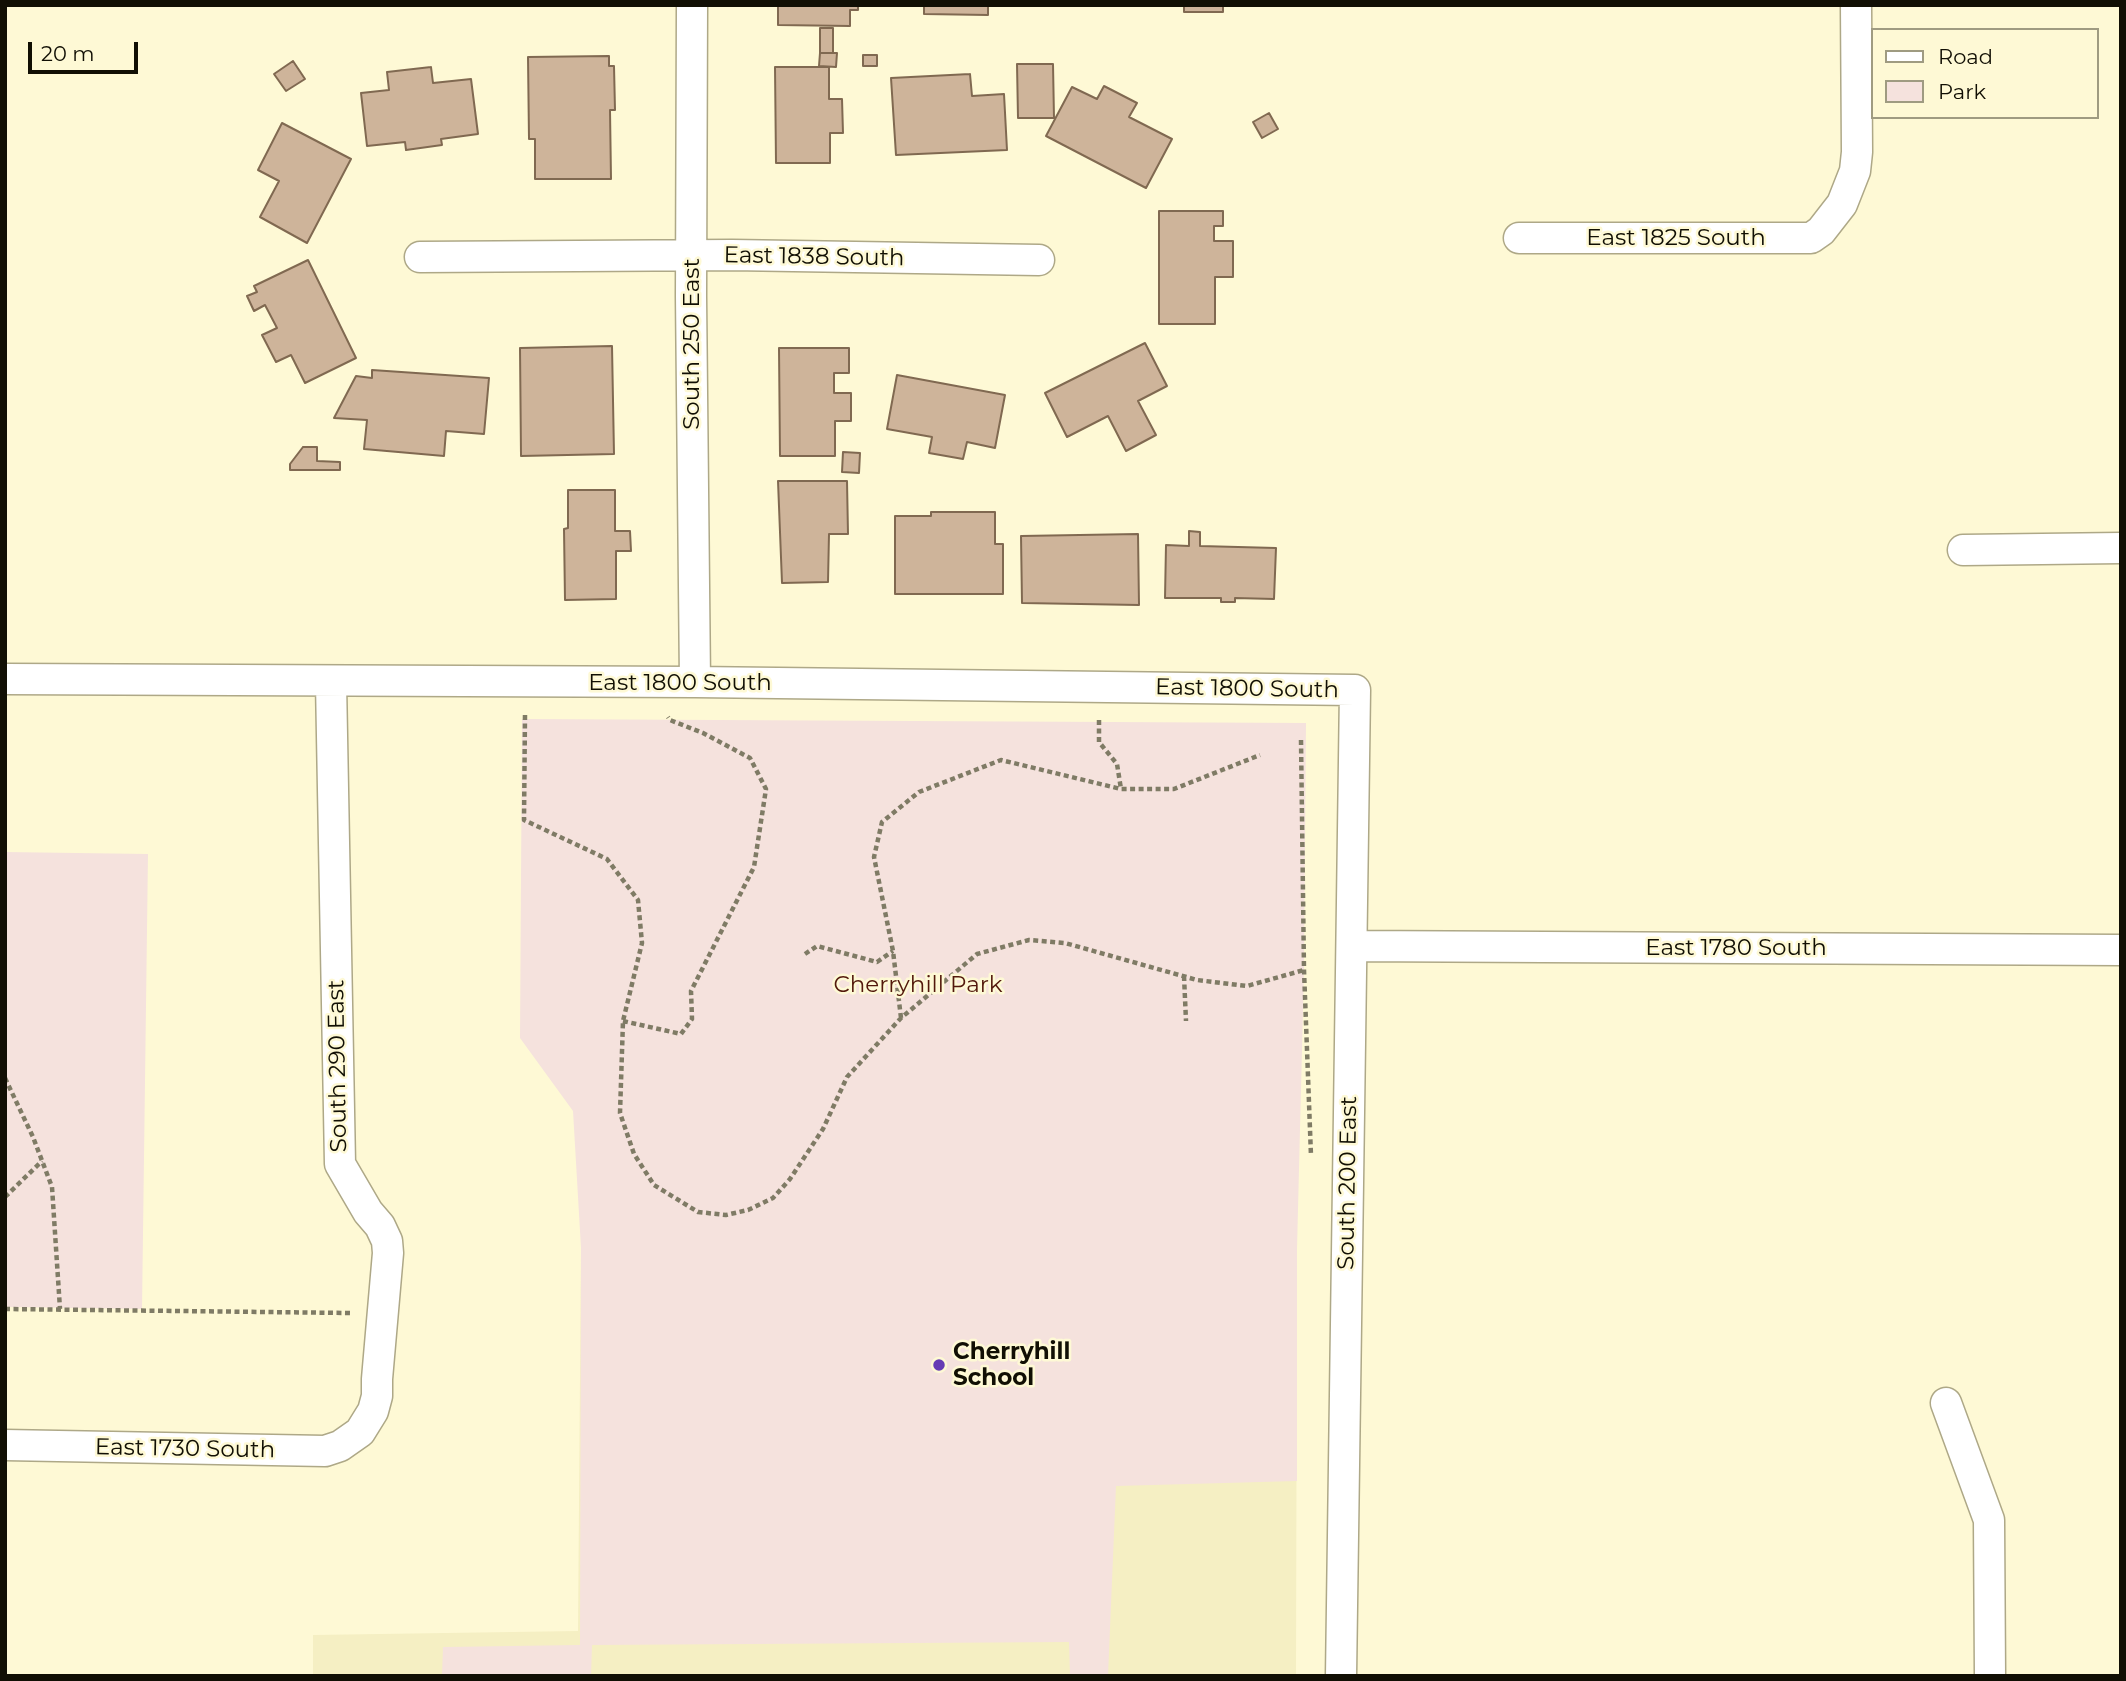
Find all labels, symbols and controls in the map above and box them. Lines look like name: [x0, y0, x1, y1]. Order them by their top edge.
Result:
scale bar: [32, 28, 142, 72]
legend: [1870, 28, 2098, 119]
text: 20 m: [41, 41, 95, 66]
text: Road: [1938, 44, 1993, 69]
text: Park: [1938, 79, 1986, 104]
street label: East 1825 South: [1586, 224, 1766, 252]
street label: East 1838 South: [723, 242, 905, 272]
street label: South 250 East: [678, 258, 706, 430]
street label: East 1800 South: [588, 669, 772, 697]
street label: East 1800 South: [1155, 674, 1339, 704]
street label: East 1780 South: [1645, 934, 1827, 962]
park label: Cherryhill Park: [833, 971, 1003, 999]
street label: South 290 East: [323, 979, 353, 1153]
street label: South 200 East: [1333, 1096, 1363, 1270]
place label: Cherryhill School: [953, 1338, 1070, 1392]
marker: Cherryhill School: [931, 1357, 947, 1373]
street label: East 1730 South: [95, 1434, 275, 1464]

